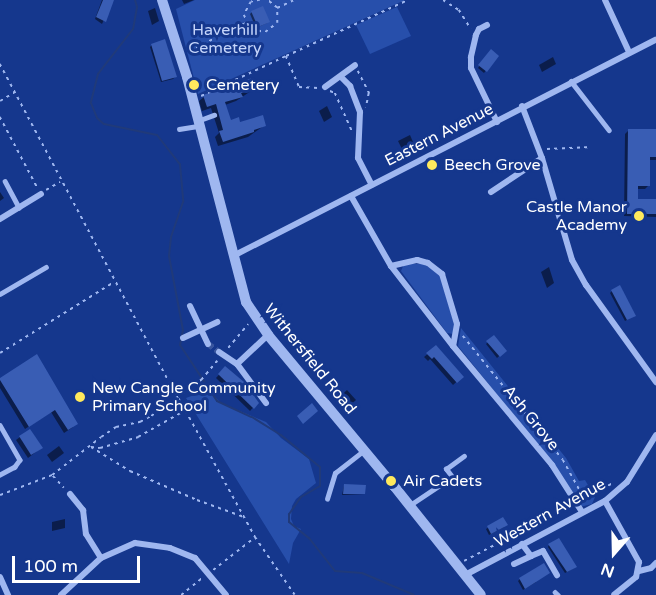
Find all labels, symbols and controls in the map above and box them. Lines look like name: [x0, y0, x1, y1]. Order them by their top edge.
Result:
park label: Haverhill Cemetery: [188, 20, 262, 58]
place label: Cemetery: [206, 75, 279, 95]
marker: Cemetery: [187, 78, 201, 92]
street label: Eastern Avenue: [382, 99, 496, 171]
place label: Beech Grove: [444, 155, 541, 175]
marker: Beech Grove: [425, 158, 439, 172]
place label: Castle Manor Academy: [526, 197, 627, 235]
marker: Castle Manor Academy: [632, 209, 646, 223]
street label: Withersfield Road: [260, 300, 360, 418]
place label: New Cangle Community Primary School: [92, 378, 276, 416]
street label: Ash Grove: [499, 381, 563, 455]
marker: New Cangle Community Primary School: [73, 390, 87, 404]
place label: Air Cadets: [403, 471, 482, 491]
marker: Air Cadets: [384, 474, 398, 488]
street label: Western Avenue: [491, 474, 609, 552]
north arrow: [584, 523, 644, 583]
scale bar: [15, 544, 142, 582]
text: 100 m: [23, 555, 78, 577]
text: N: [598, 558, 617, 582]

